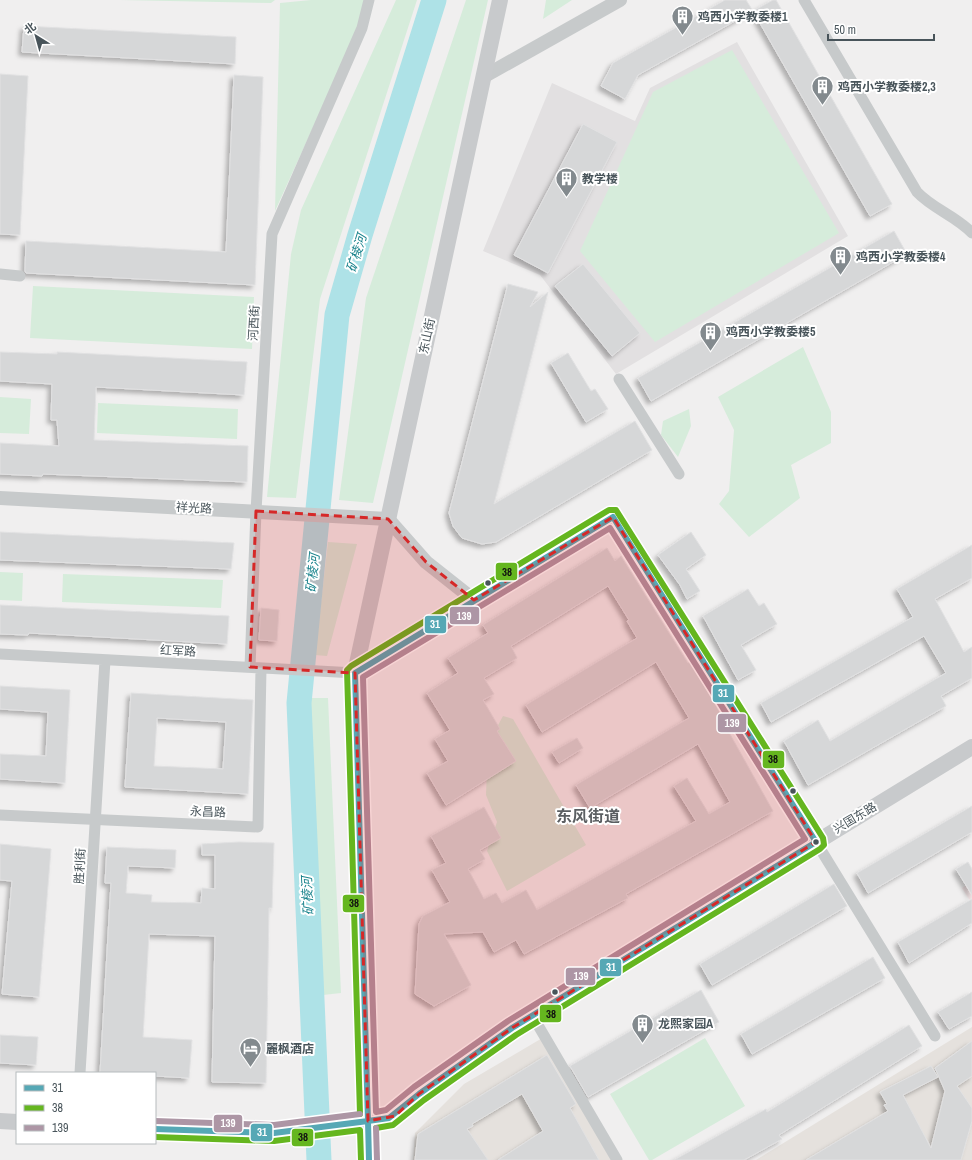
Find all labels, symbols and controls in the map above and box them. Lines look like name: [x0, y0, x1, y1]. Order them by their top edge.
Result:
building icon: 鸡西小学教委楼1: [670, 4, 696, 37]
place label: 鸡西小学教委楼1: [697, 9, 788, 25]
north arrow: [16, 16, 56, 56]
scale bar: [828, 16, 934, 42]
text: 北: [21, 19, 39, 37]
text: 50 m: [834, 22, 856, 38]
building icon: 鸡西小学教委楼2,3: [810, 74, 836, 107]
place label: 鸡西小学教委楼2,3: [837, 79, 936, 95]
building icon: 教学楼: [553, 166, 579, 199]
place label: 教学楼: [582, 171, 618, 187]
water label: 矿棱河: [343, 229, 371, 274]
building icon: 鸡西小学教委楼4: [827, 244, 853, 277]
place label: 鸡西小学教委楼4: [855, 249, 946, 265]
street label: 河西街: [245, 305, 263, 341]
street label: 东山街: [415, 317, 439, 355]
building icon: 鸡西小学教委楼5: [697, 319, 723, 352]
place label: 鸡西小学教委楼5: [725, 324, 816, 340]
street label: 祥光路: [176, 499, 212, 517]
water label: 矿棱河: [302, 550, 323, 593]
line badge: 38: [495, 562, 518, 581]
text: 38: [502, 565, 512, 579]
unlabelled marker: [483, 578, 493, 588]
line badge: 139: [449, 606, 480, 625]
text: 139: [456, 609, 472, 623]
line badge: 31: [424, 615, 447, 634]
text: 31: [430, 617, 440, 631]
street label: 红军路: [160, 642, 196, 660]
line badge: 31: [712, 684, 735, 703]
text: 31: [718, 686, 728, 700]
line badge: 139: [717, 713, 747, 733]
text: 139: [724, 716, 740, 730]
line badge: 38: [762, 750, 785, 769]
text: 38: [768, 752, 778, 766]
unlabelled marker: [788, 786, 798, 796]
street label: 兴国东路: [830, 799, 880, 837]
street label: 永昌路: [190, 803, 226, 821]
district label: 东风街道: [556, 805, 620, 827]
unlabelled marker: [811, 837, 821, 847]
street label: 胜利街: [71, 848, 89, 884]
water label: 矿棱河: [298, 873, 317, 916]
line badge: 38: [342, 894, 365, 913]
text: 38: [349, 896, 359, 910]
line badge: 31: [599, 958, 622, 977]
text: 31: [606, 960, 616, 974]
line badge: 139: [565, 967, 596, 986]
text: 139: [573, 969, 589, 983]
unlabelled marker: [550, 987, 560, 997]
line badge: 38: [539, 1004, 562, 1023]
text: 38: [546, 1007, 556, 1021]
building icon: 龙熙家园A: [630, 1011, 656, 1044]
place label: 龙熙家园A: [658, 1016, 714, 1032]
hotel icon: 麗枫酒店: [238, 1036, 264, 1069]
place label: 麗枫酒店: [266, 1041, 314, 1057]
legend: [16, 1072, 156, 1144]
text: 31: [52, 1080, 63, 1096]
text: 38: [52, 1100, 63, 1116]
line badge: 139: [213, 1114, 243, 1133]
text: 139: [220, 1116, 236, 1130]
text: 139: [52, 1120, 68, 1136]
line badge: 31: [250, 1123, 273, 1142]
text: 31: [257, 1125, 267, 1139]
line badge: 38: [291, 1128, 314, 1147]
text: 38: [298, 1130, 308, 1144]

